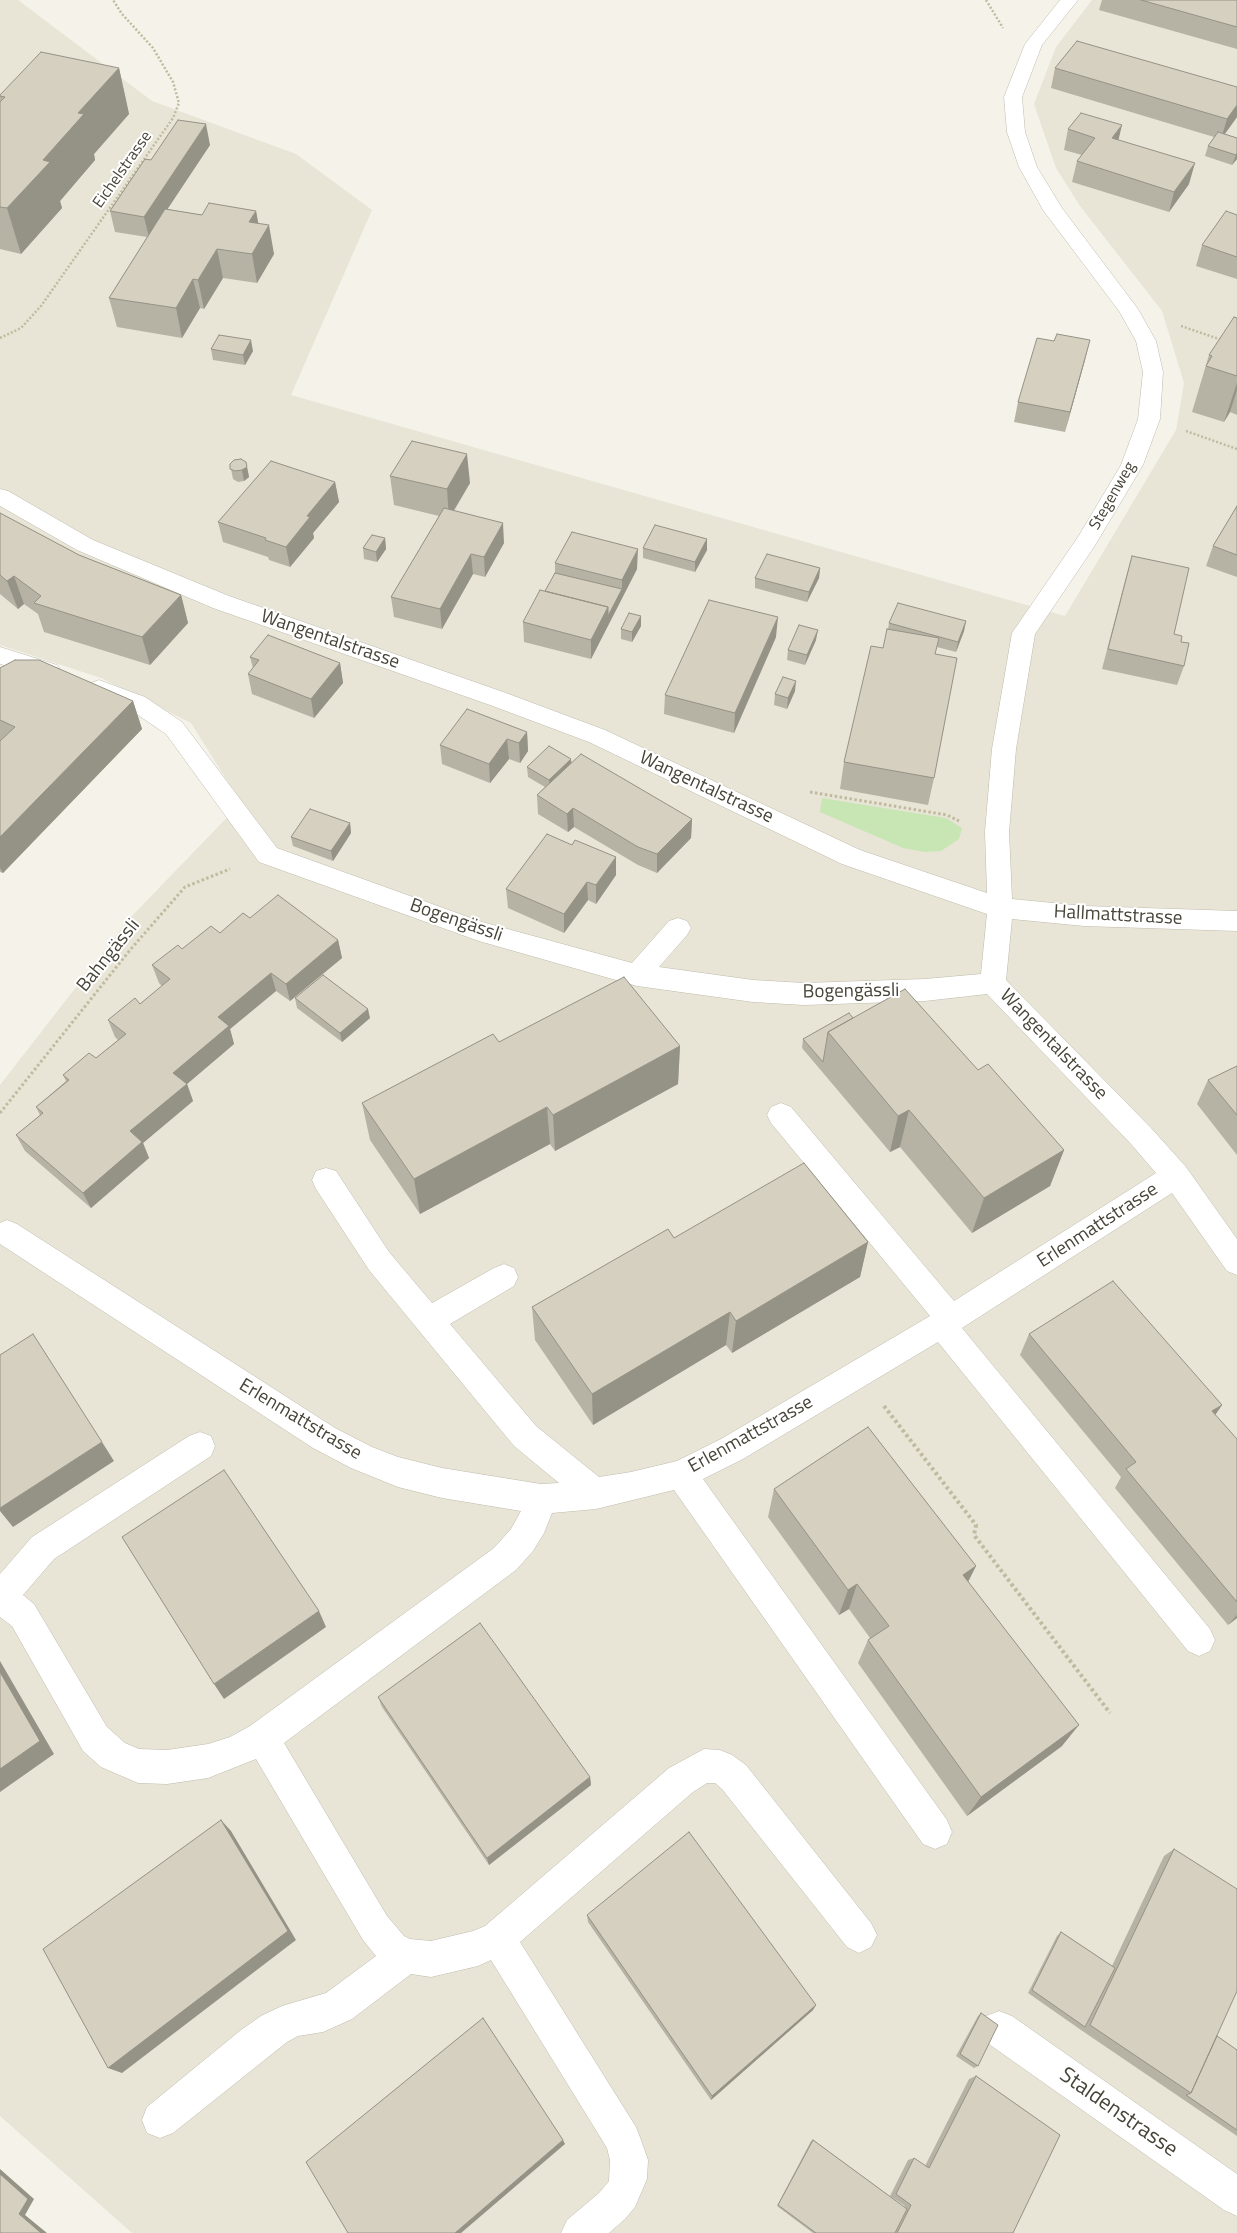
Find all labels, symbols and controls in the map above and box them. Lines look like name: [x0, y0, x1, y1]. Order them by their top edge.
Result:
street label: Eichelstrasse: [90, 128, 156, 212]
street label: Stegenweg: [1086, 459, 1140, 533]
street label: Wangentalstrasse: [258, 606, 402, 674]
street label: Wangentalstrasse: [635, 747, 777, 829]
street label: Bogengässli: [407, 894, 505, 948]
street label: Hallmattstrasse: [1053, 901, 1183, 931]
street label: Bahngässli: [73, 915, 145, 997]
street label: Bogengässli: [802, 980, 900, 1004]
street label: Wangentalstrasse: [994, 985, 1112, 1105]
street label: Erlenmattstrasse: [1034, 1179, 1162, 1273]
street label: Erlenmattstrasse: [235, 1374, 365, 1466]
street label: Erlenmattstrasse: [685, 1391, 817, 1479]
street label: Staldenstrasse: [1054, 2063, 1182, 2163]

